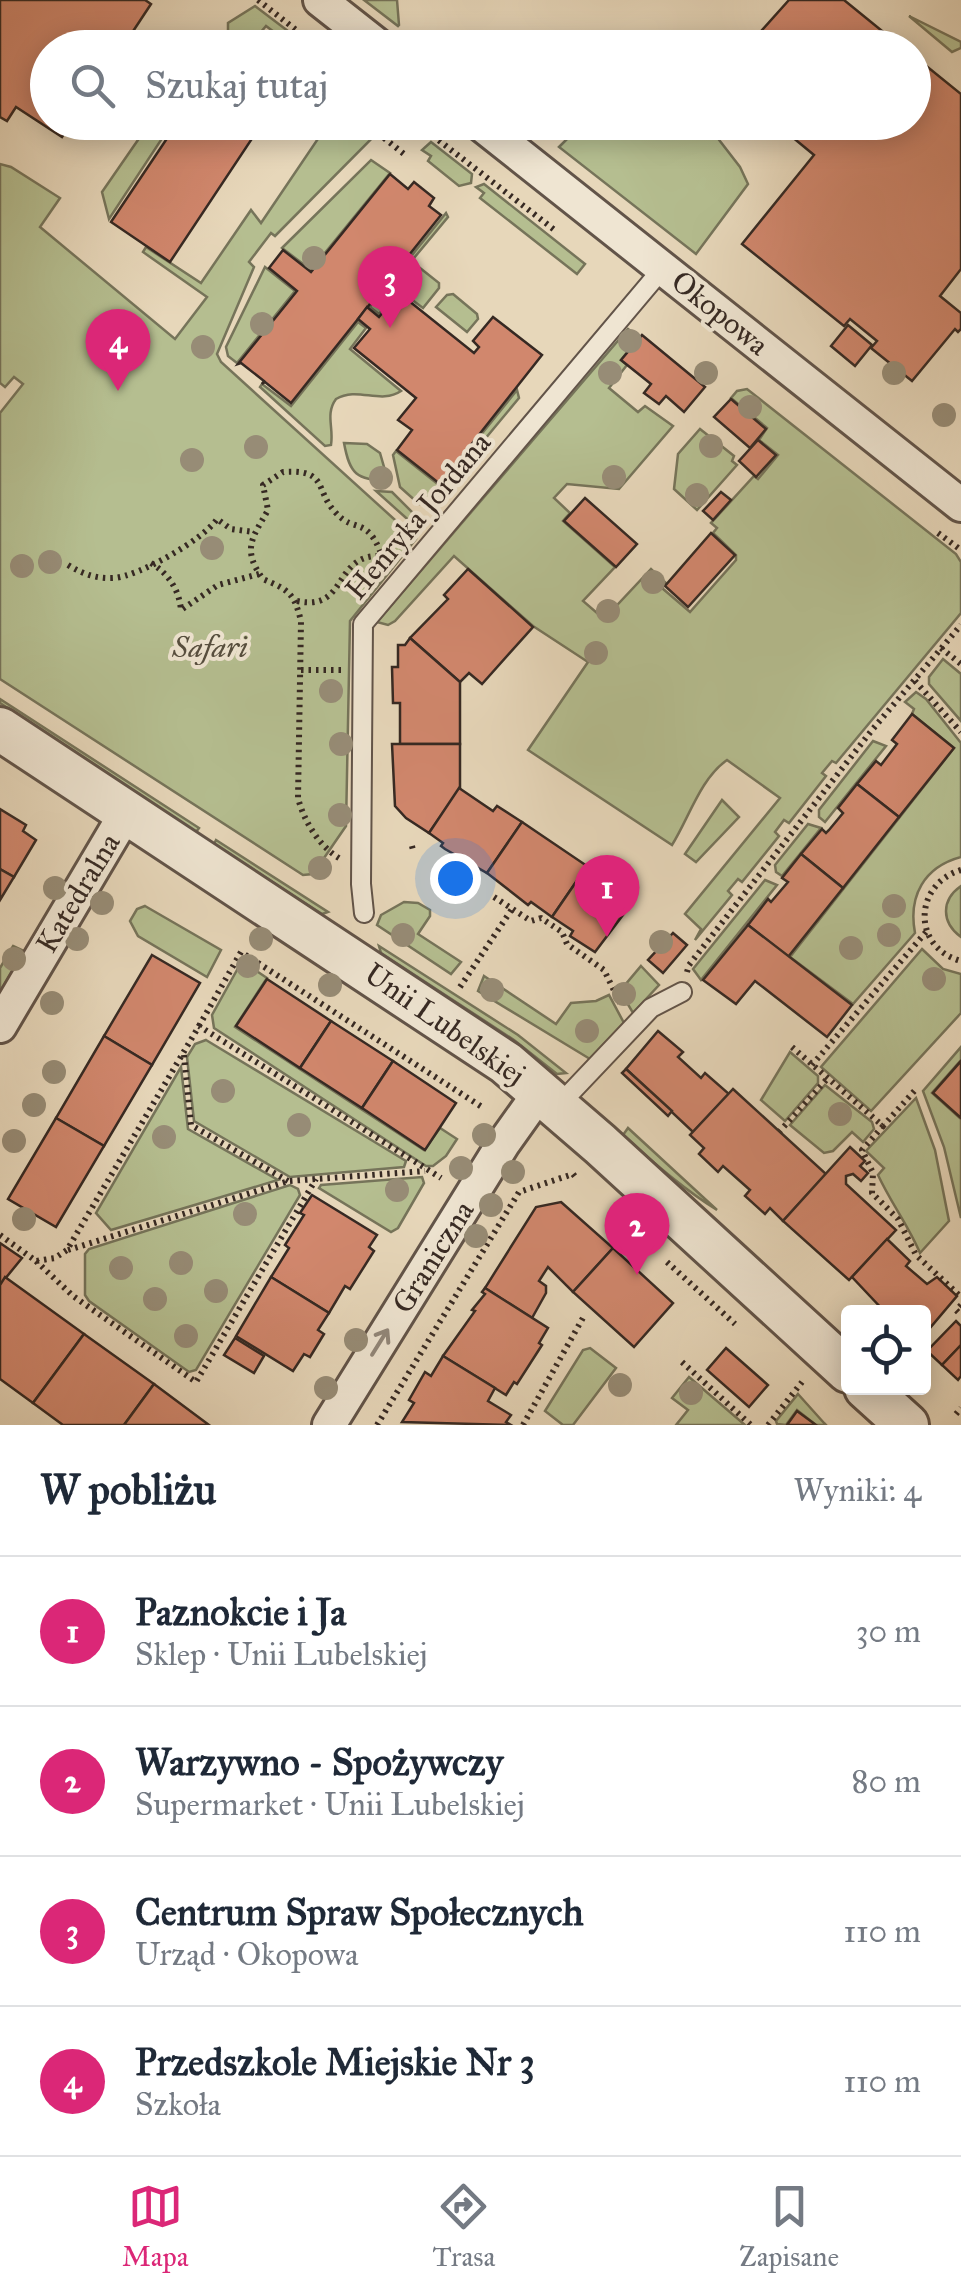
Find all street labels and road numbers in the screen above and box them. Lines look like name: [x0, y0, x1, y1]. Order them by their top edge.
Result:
street label: Okopowa: [664, 263, 776, 363]
street label: Henryka Jordana: [338, 425, 499, 607]
street label: Katedralna: [28, 826, 128, 959]
street label: Unii Lubelskiej: [358, 955, 532, 1093]
street label: Graniczna: [384, 1194, 482, 1320]

